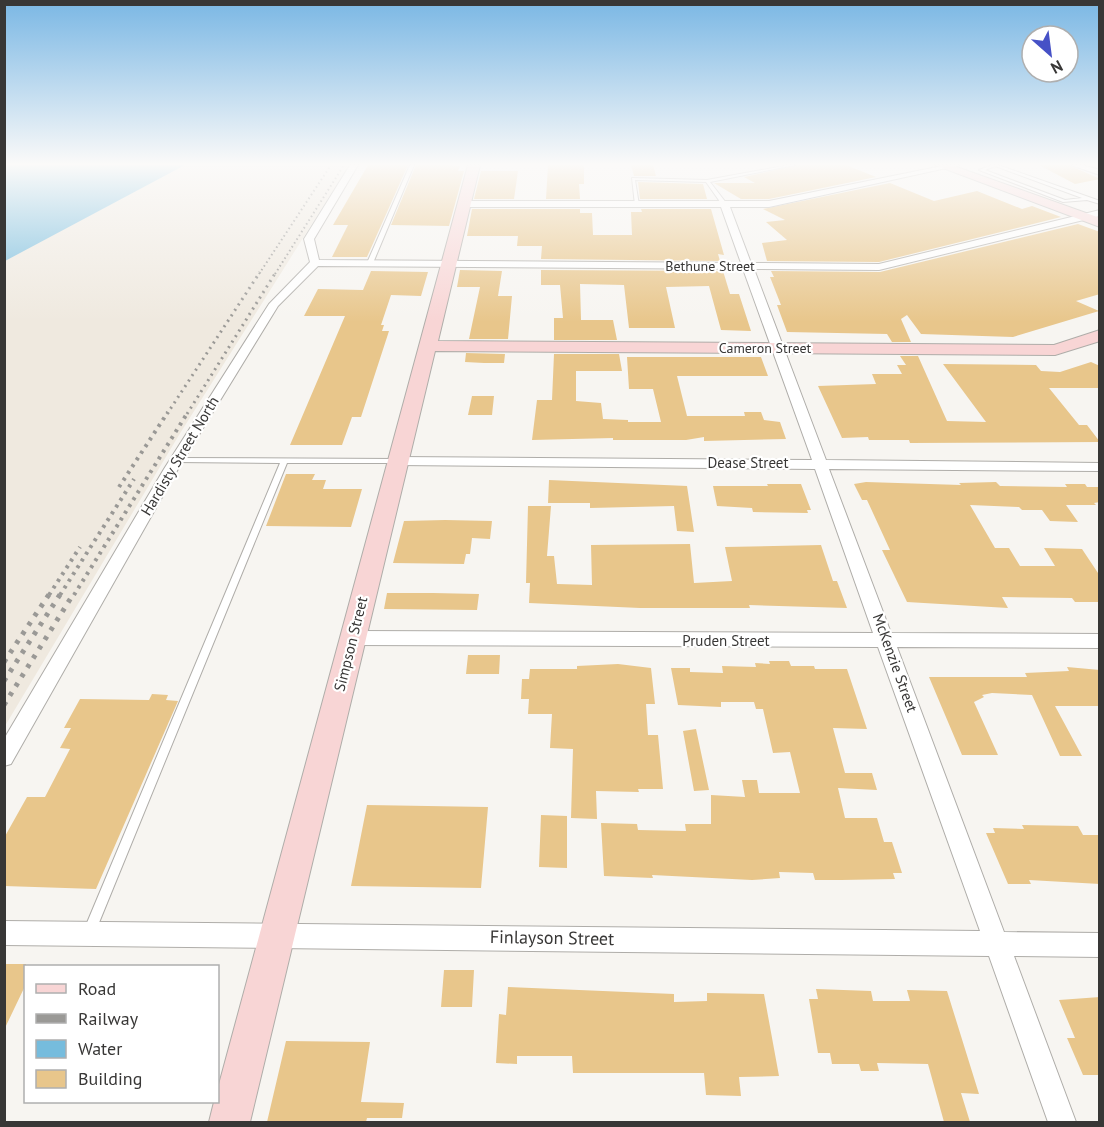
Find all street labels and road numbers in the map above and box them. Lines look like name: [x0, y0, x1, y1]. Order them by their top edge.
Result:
street label: Bethune Street: [665, 257, 755, 275]
street label: Cameron Street: [719, 339, 812, 357]
street label: Hardisty Street North: [136, 393, 223, 519]
street label: Dease Street: [707, 453, 789, 472]
street label: Simpson Street: [330, 594, 371, 693]
street label: McKenzie Street: [869, 611, 922, 715]
street label: Pruden Street: [682, 631, 770, 650]
street label: Finlayson Street: [490, 925, 614, 950]

